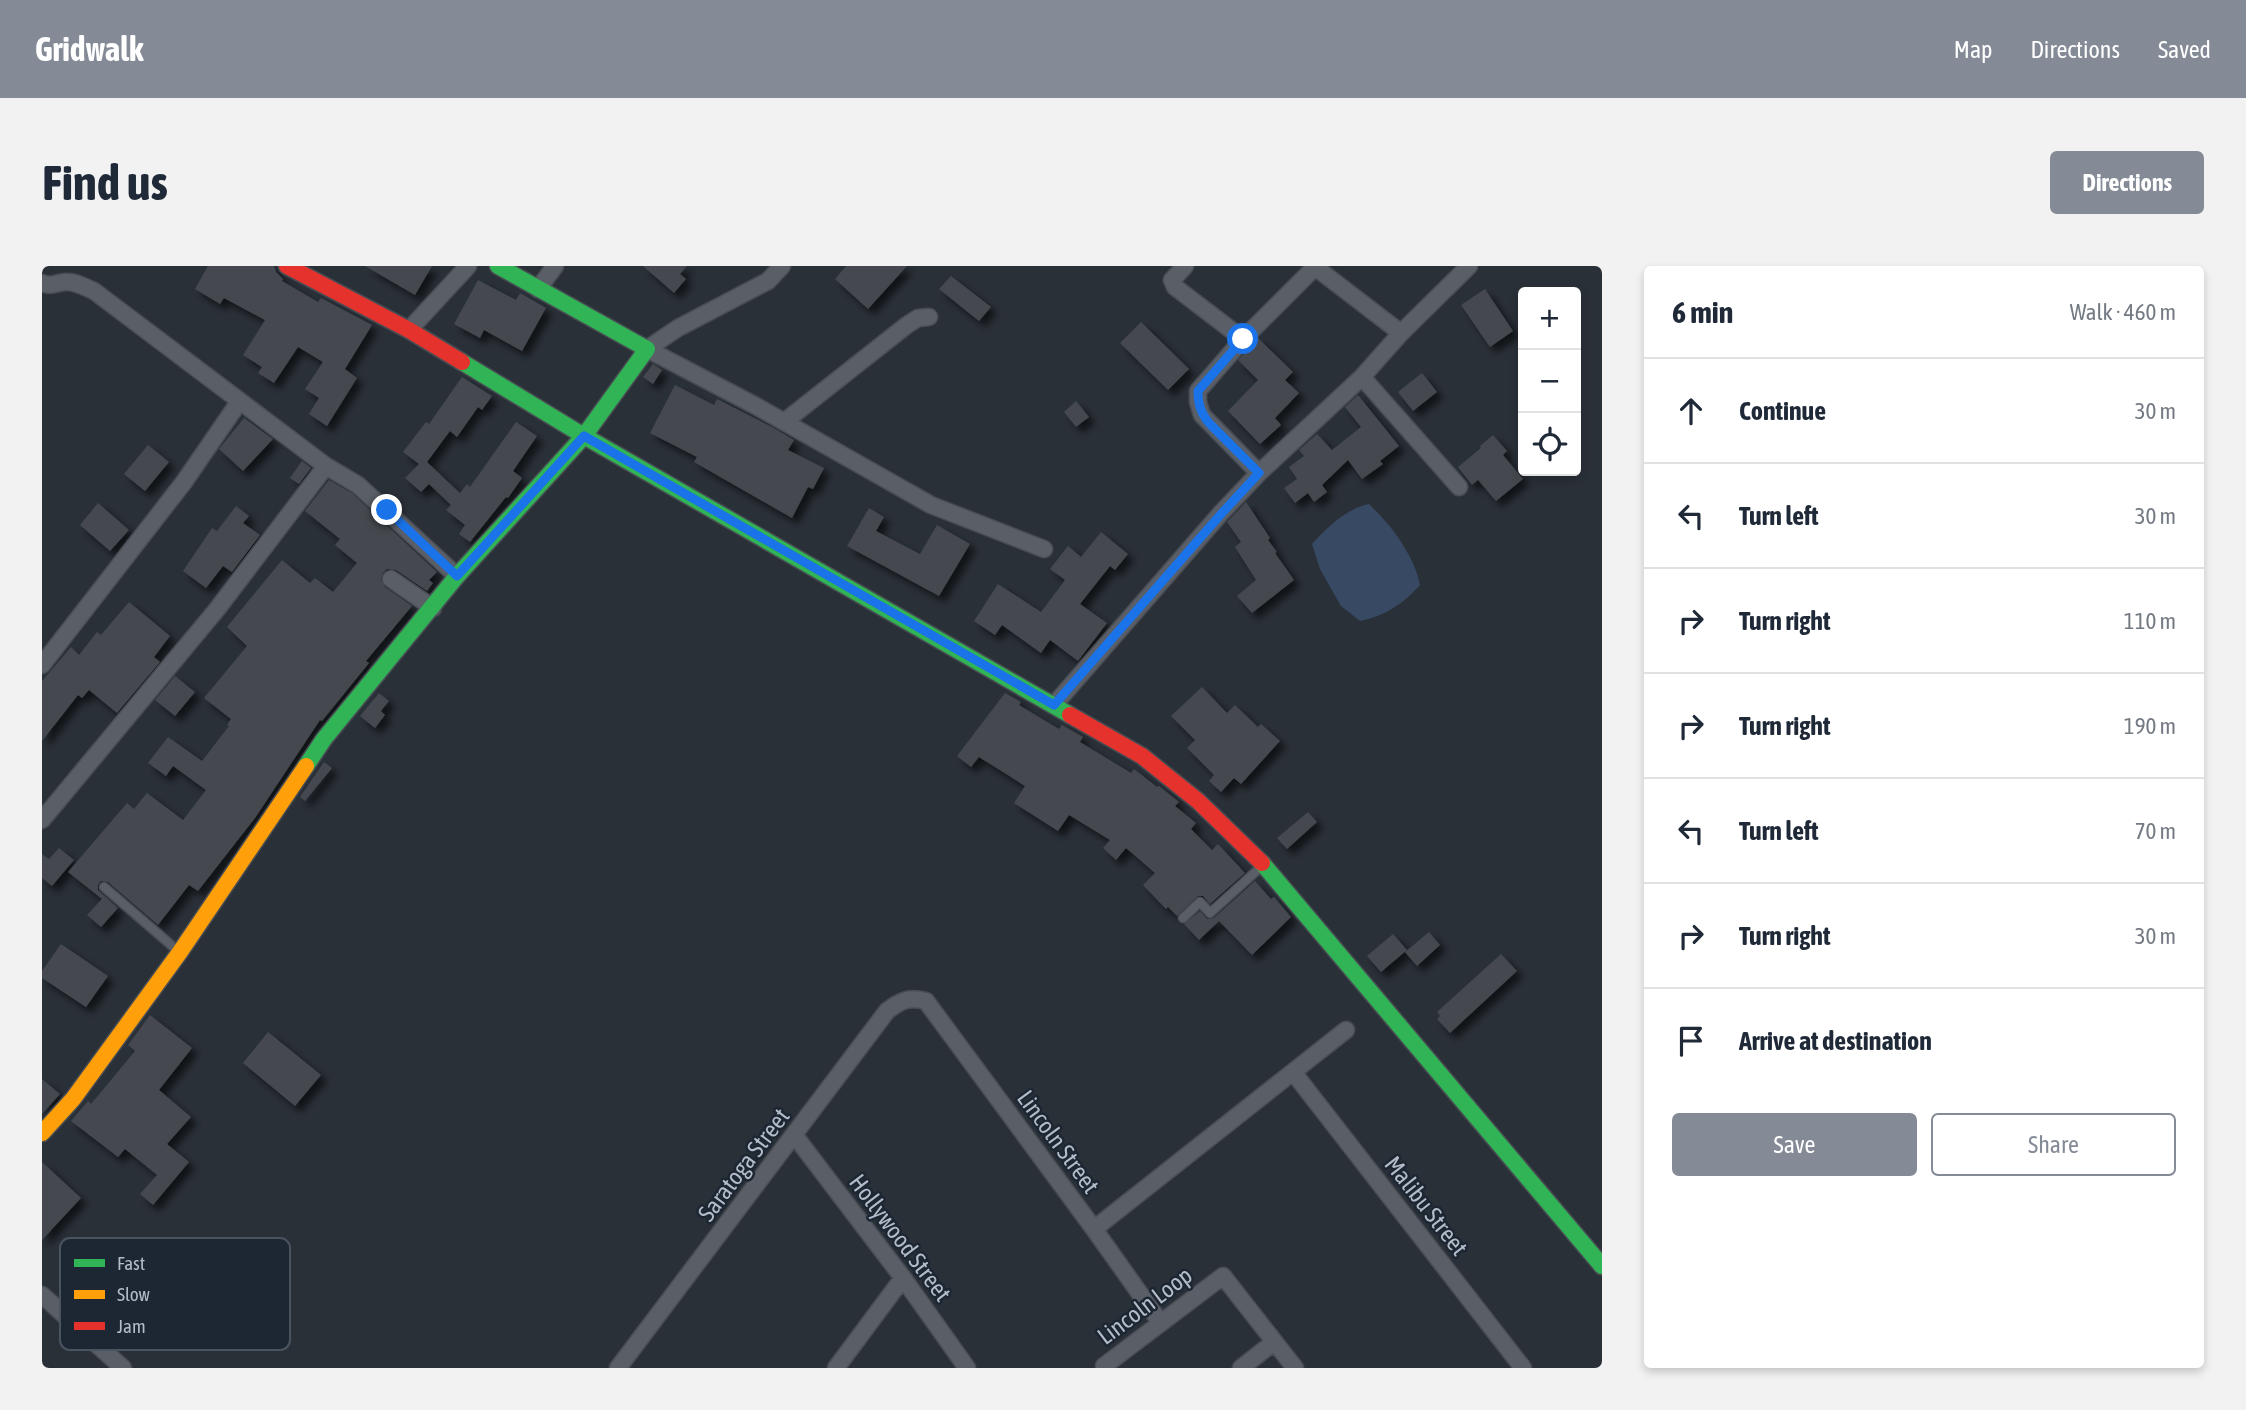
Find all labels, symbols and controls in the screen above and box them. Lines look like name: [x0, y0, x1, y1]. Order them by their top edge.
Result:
text: Gridwalk: [35, 30, 143, 68]
text: Map: [1954, 36, 1992, 63]
text: Directions: [2030, 36, 2120, 63]
text: Saved: [2158, 36, 2211, 63]
button: Directions: [2050, 151, 2204, 214]
text: Find us: [42, 154, 168, 210]
map controls: [1518, 287, 1581, 476]
button: +: [1518, 287, 1581, 350]
text: 6 min: [1672, 295, 1733, 329]
text: Walk · 460 m: [2070, 299, 2176, 325]
route start: [1227, 323, 1258, 354]
button: −: [1518, 350, 1581, 413]
icon: ahead: [1672, 392, 1710, 430]
text: Continue: [1739, 396, 1826, 426]
text: 30 m: [2135, 398, 2176, 424]
button: locate: [1518, 413, 1581, 476]
route end: [371, 494, 402, 525]
icon: left: [1672, 497, 1710, 535]
text: Turn left: [1739, 501, 1819, 531]
text: 30 m: [2135, 503, 2176, 529]
icon: right: [1672, 602, 1710, 640]
text: Turn right: [1739, 606, 1830, 636]
text: 110 m: [2124, 608, 2176, 634]
icon: right: [1672, 707, 1710, 745]
text: Turn right: [1739, 711, 1830, 741]
text: 190 m: [2124, 713, 2176, 739]
icon: left: [1672, 812, 1710, 850]
text: Turn left: [1739, 816, 1819, 846]
text: 70 m: [2135, 818, 2176, 844]
icon: right: [1672, 917, 1710, 955]
text: Turn right: [1739, 921, 1830, 951]
text: 30 m: [2135, 923, 2176, 949]
icon: arrive: [1672, 1022, 1710, 1060]
text: Arrive at destination: [1739, 1026, 1932, 1056]
street label: Lincoln Street: [1012, 1085, 1105, 1198]
street label: Saratoga Street: [693, 1103, 795, 1226]
button: Save: [1672, 1113, 1917, 1176]
button: Share: [1931, 1113, 2176, 1176]
street label: Malibu Street: [1379, 1151, 1473, 1261]
street label: Hollywood Street: [844, 1169, 957, 1306]
legend: [60, 1238, 290, 1350]
text: Fast: [117, 1252, 145, 1274]
street label: Lincoln Loop: [1092, 1261, 1197, 1350]
text: Slow: [117, 1283, 151, 1305]
text: Jam: [117, 1315, 146, 1337]

